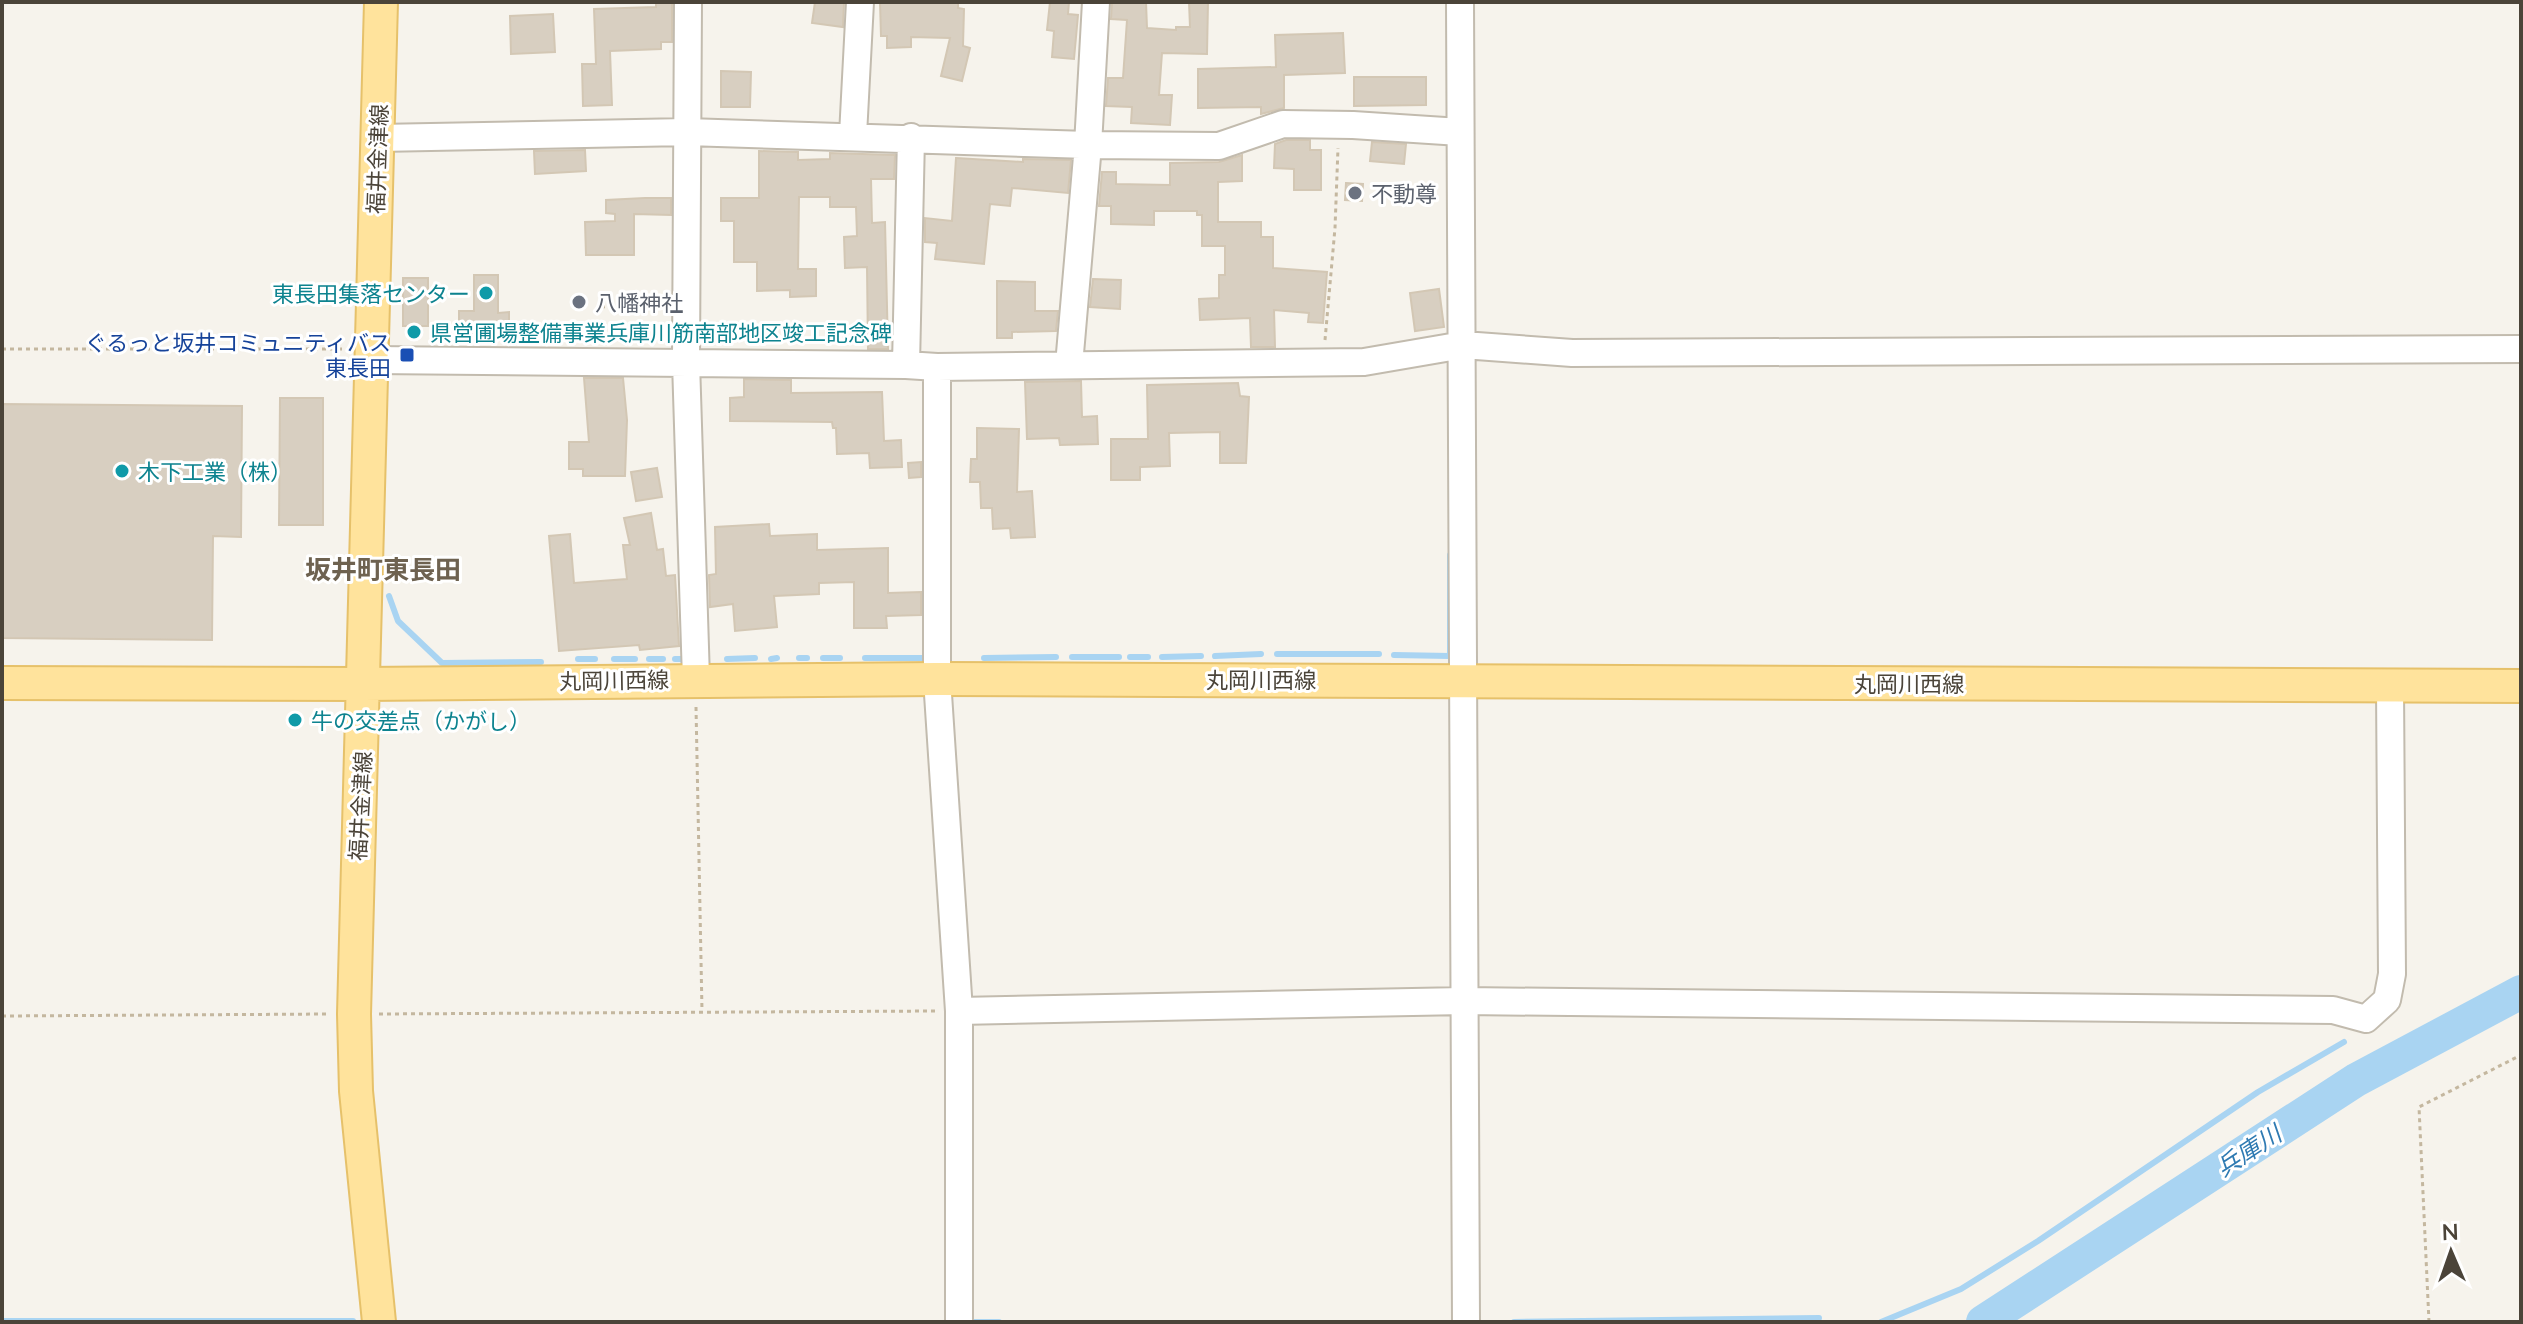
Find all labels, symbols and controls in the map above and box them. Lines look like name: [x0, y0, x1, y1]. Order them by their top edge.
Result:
street label: 福井金津線: [362, 104, 392, 214]
place label: 不動尊: [1371, 180, 1437, 207]
marker: 不動尊: [1346, 184, 1364, 202]
place label: 東長田集落センター: [272, 280, 470, 307]
marker: 東長田集落センター: [477, 284, 495, 302]
place label: 八幡神社: [595, 289, 683, 316]
marker: 八幡神社: [570, 293, 588, 311]
place label: 県営圃場整備事業兵庫川筋南部地区竣工記念碑: [430, 319, 892, 346]
marker: 県営圃場整備事業兵庫川筋南部地区竣工記念碑: [405, 323, 423, 341]
place label: ぐるっと坂井コミュニティバス 東長田: [85, 329, 391, 381]
marker: ぐるっと坂井コミュニティバス 東長田: [398, 346, 416, 364]
place label: 木下工業（株）: [138, 458, 292, 485]
marker: 木下工業（株）: [113, 462, 131, 480]
district label: 坂井町東長田: [305, 553, 461, 585]
street label: 丸岡川西線: [559, 666, 669, 694]
street label: 丸岡川西線: [1206, 666, 1316, 693]
street label: 丸岡川西線: [1854, 670, 1964, 697]
place label: 牛の交差点（かがし）: [311, 707, 531, 734]
marker: 牛の交差点（かがし）: [286, 711, 304, 729]
street label: 福井金津線: [344, 750, 376, 862]
water label: 兵庫川: [2210, 1117, 2289, 1182]
north arrow: [2411, 1212, 2491, 1292]
text: N: [2441, 1218, 2459, 1245]

